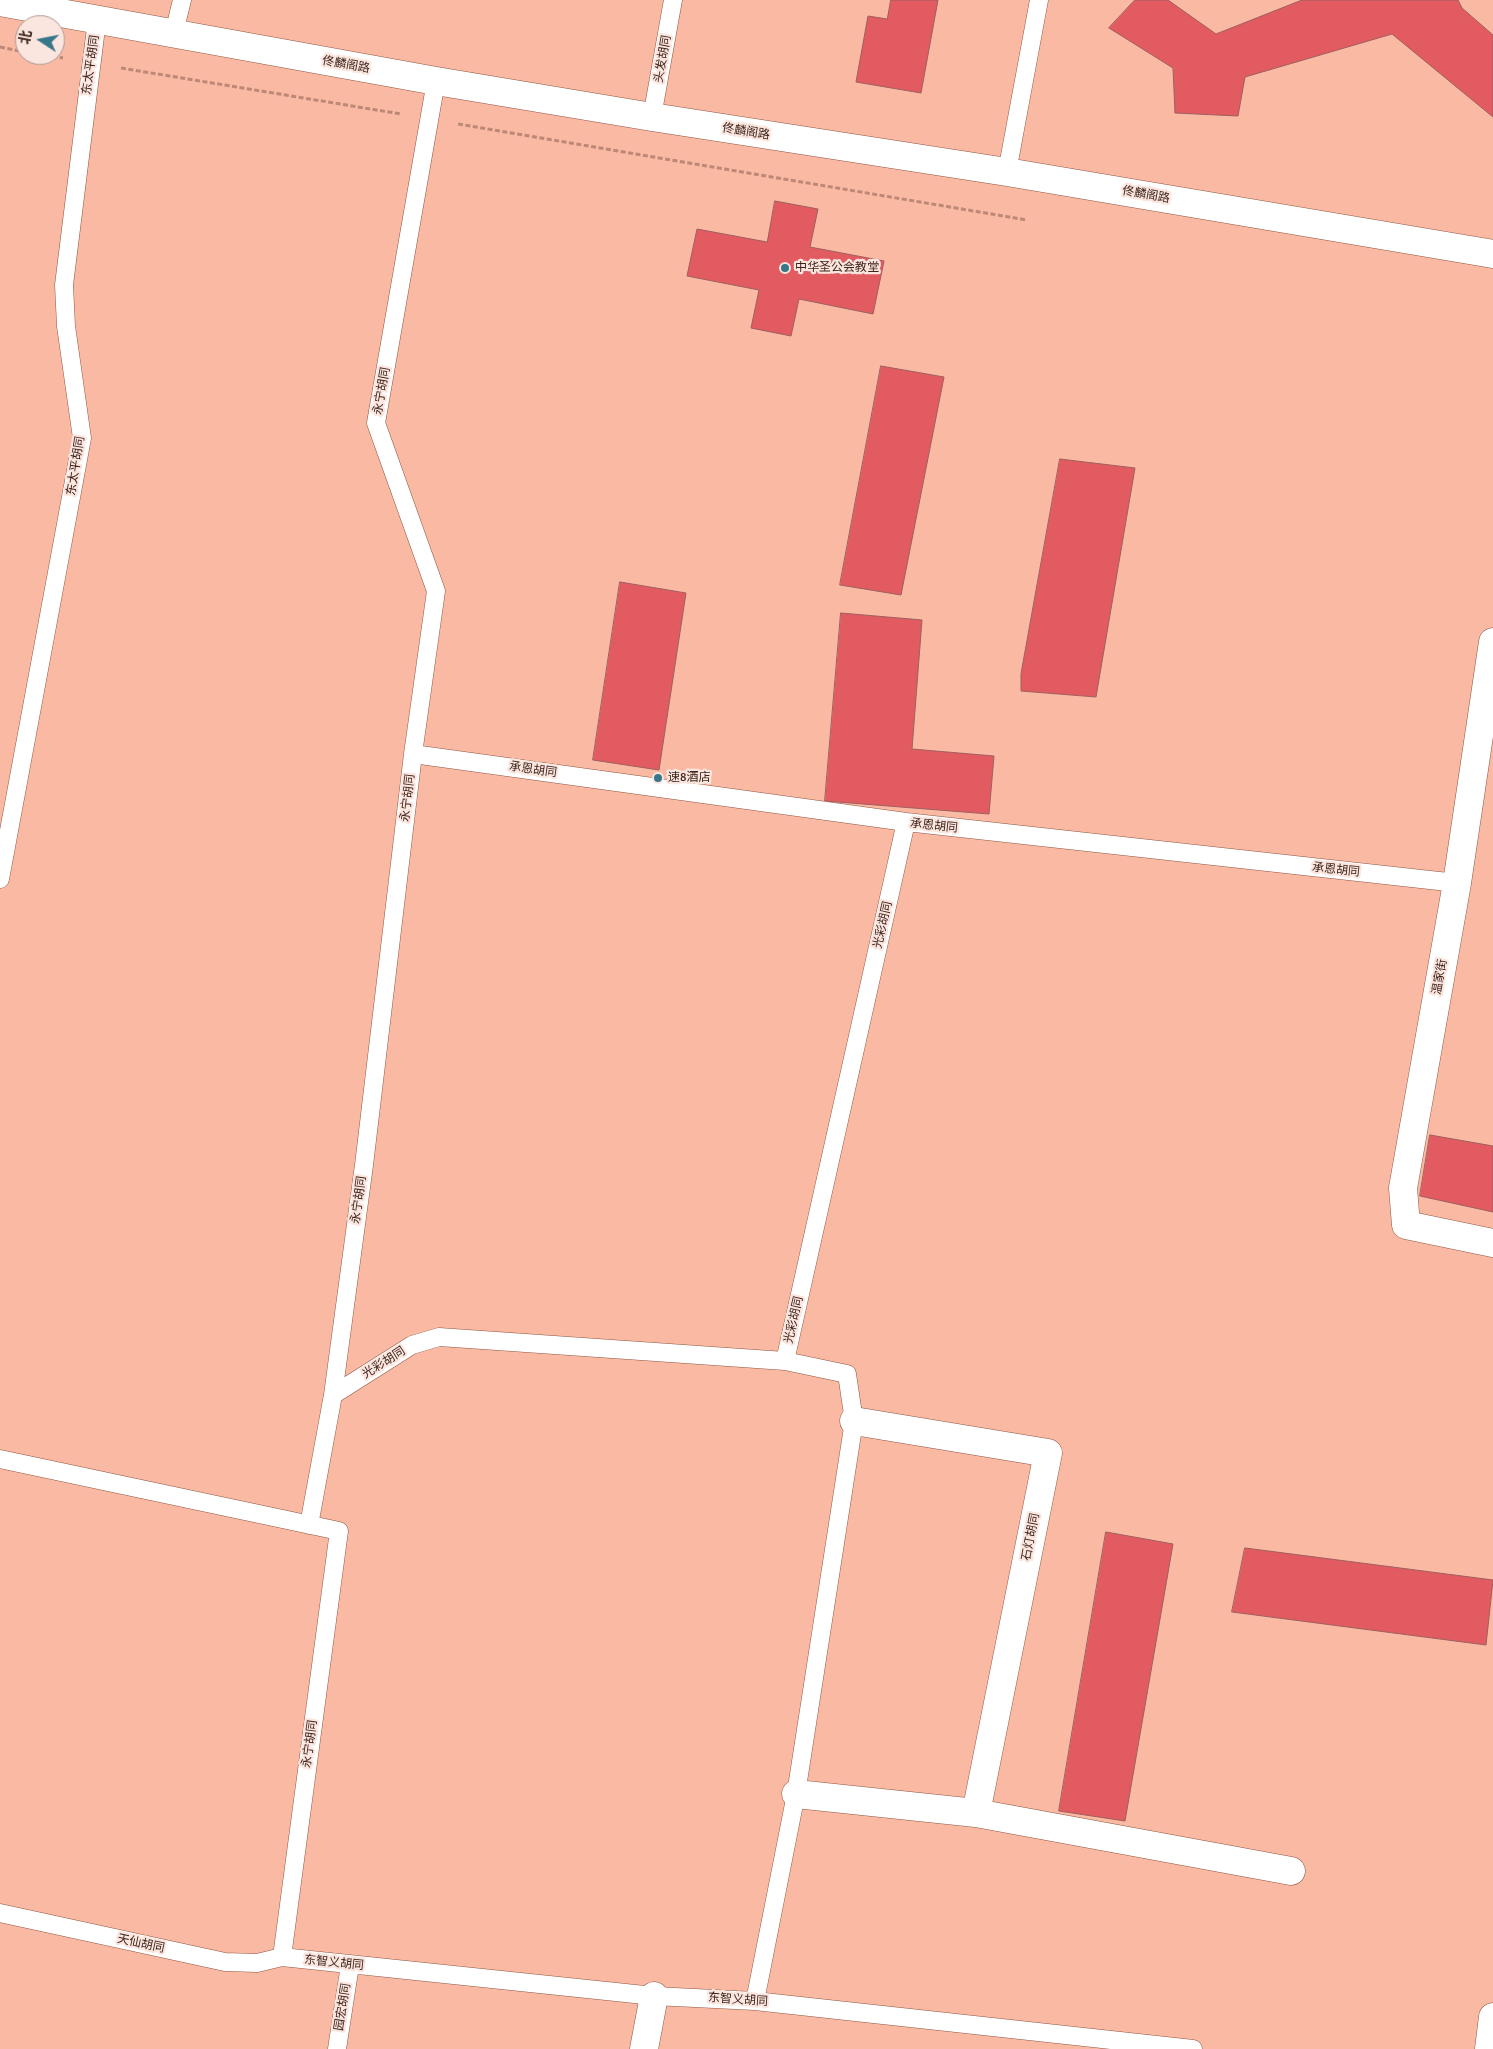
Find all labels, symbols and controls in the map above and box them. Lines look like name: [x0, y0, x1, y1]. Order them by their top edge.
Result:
north arrow: [15, 15, 65, 65]
text: 北: [16, 29, 35, 46]
street label: 东太平胡同: [80, 34, 102, 96]
street label: 头发胡同: [652, 34, 674, 84]
street label: 佟麟阁路: [321, 54, 371, 76]
street label: 佟麟阁路: [721, 121, 771, 143]
street label: 佟麟阁路: [1121, 184, 1171, 206]
place label: 中华圣公会教堂: [795, 261, 879, 275]
marker: 中华圣公会教堂: [779, 262, 791, 274]
street label: 永宁胡同: [371, 366, 393, 416]
street label: 东太平胡同: [64, 435, 88, 497]
street label: 承恩胡同: [508, 760, 558, 780]
place label: 速8酒店: [668, 771, 710, 785]
marker: 速8酒店: [652, 772, 664, 784]
street label: 永宁胡同: [398, 773, 418, 823]
street label: 承恩胡同: [909, 816, 959, 836]
street label: 承恩胡同: [1311, 860, 1361, 880]
street label: 光彩胡同: [871, 900, 895, 950]
street label: 温家街: [1430, 958, 1450, 996]
street label: 永宁胡同: [349, 1175, 369, 1225]
street label: 光彩胡同: [782, 1295, 806, 1345]
street label: 光彩胡同: [360, 1344, 408, 1382]
street label: 石灯胡同: [1019, 1512, 1043, 1562]
street label: 永宁胡同: [300, 1719, 320, 1769]
street label: 天仙胡同: [116, 1932, 166, 1956]
street label: 东智义胡同: [303, 1953, 365, 1973]
street label: 园宏胡同: [332, 1982, 354, 2032]
street label: 东智义胡同: [708, 1991, 768, 2009]

